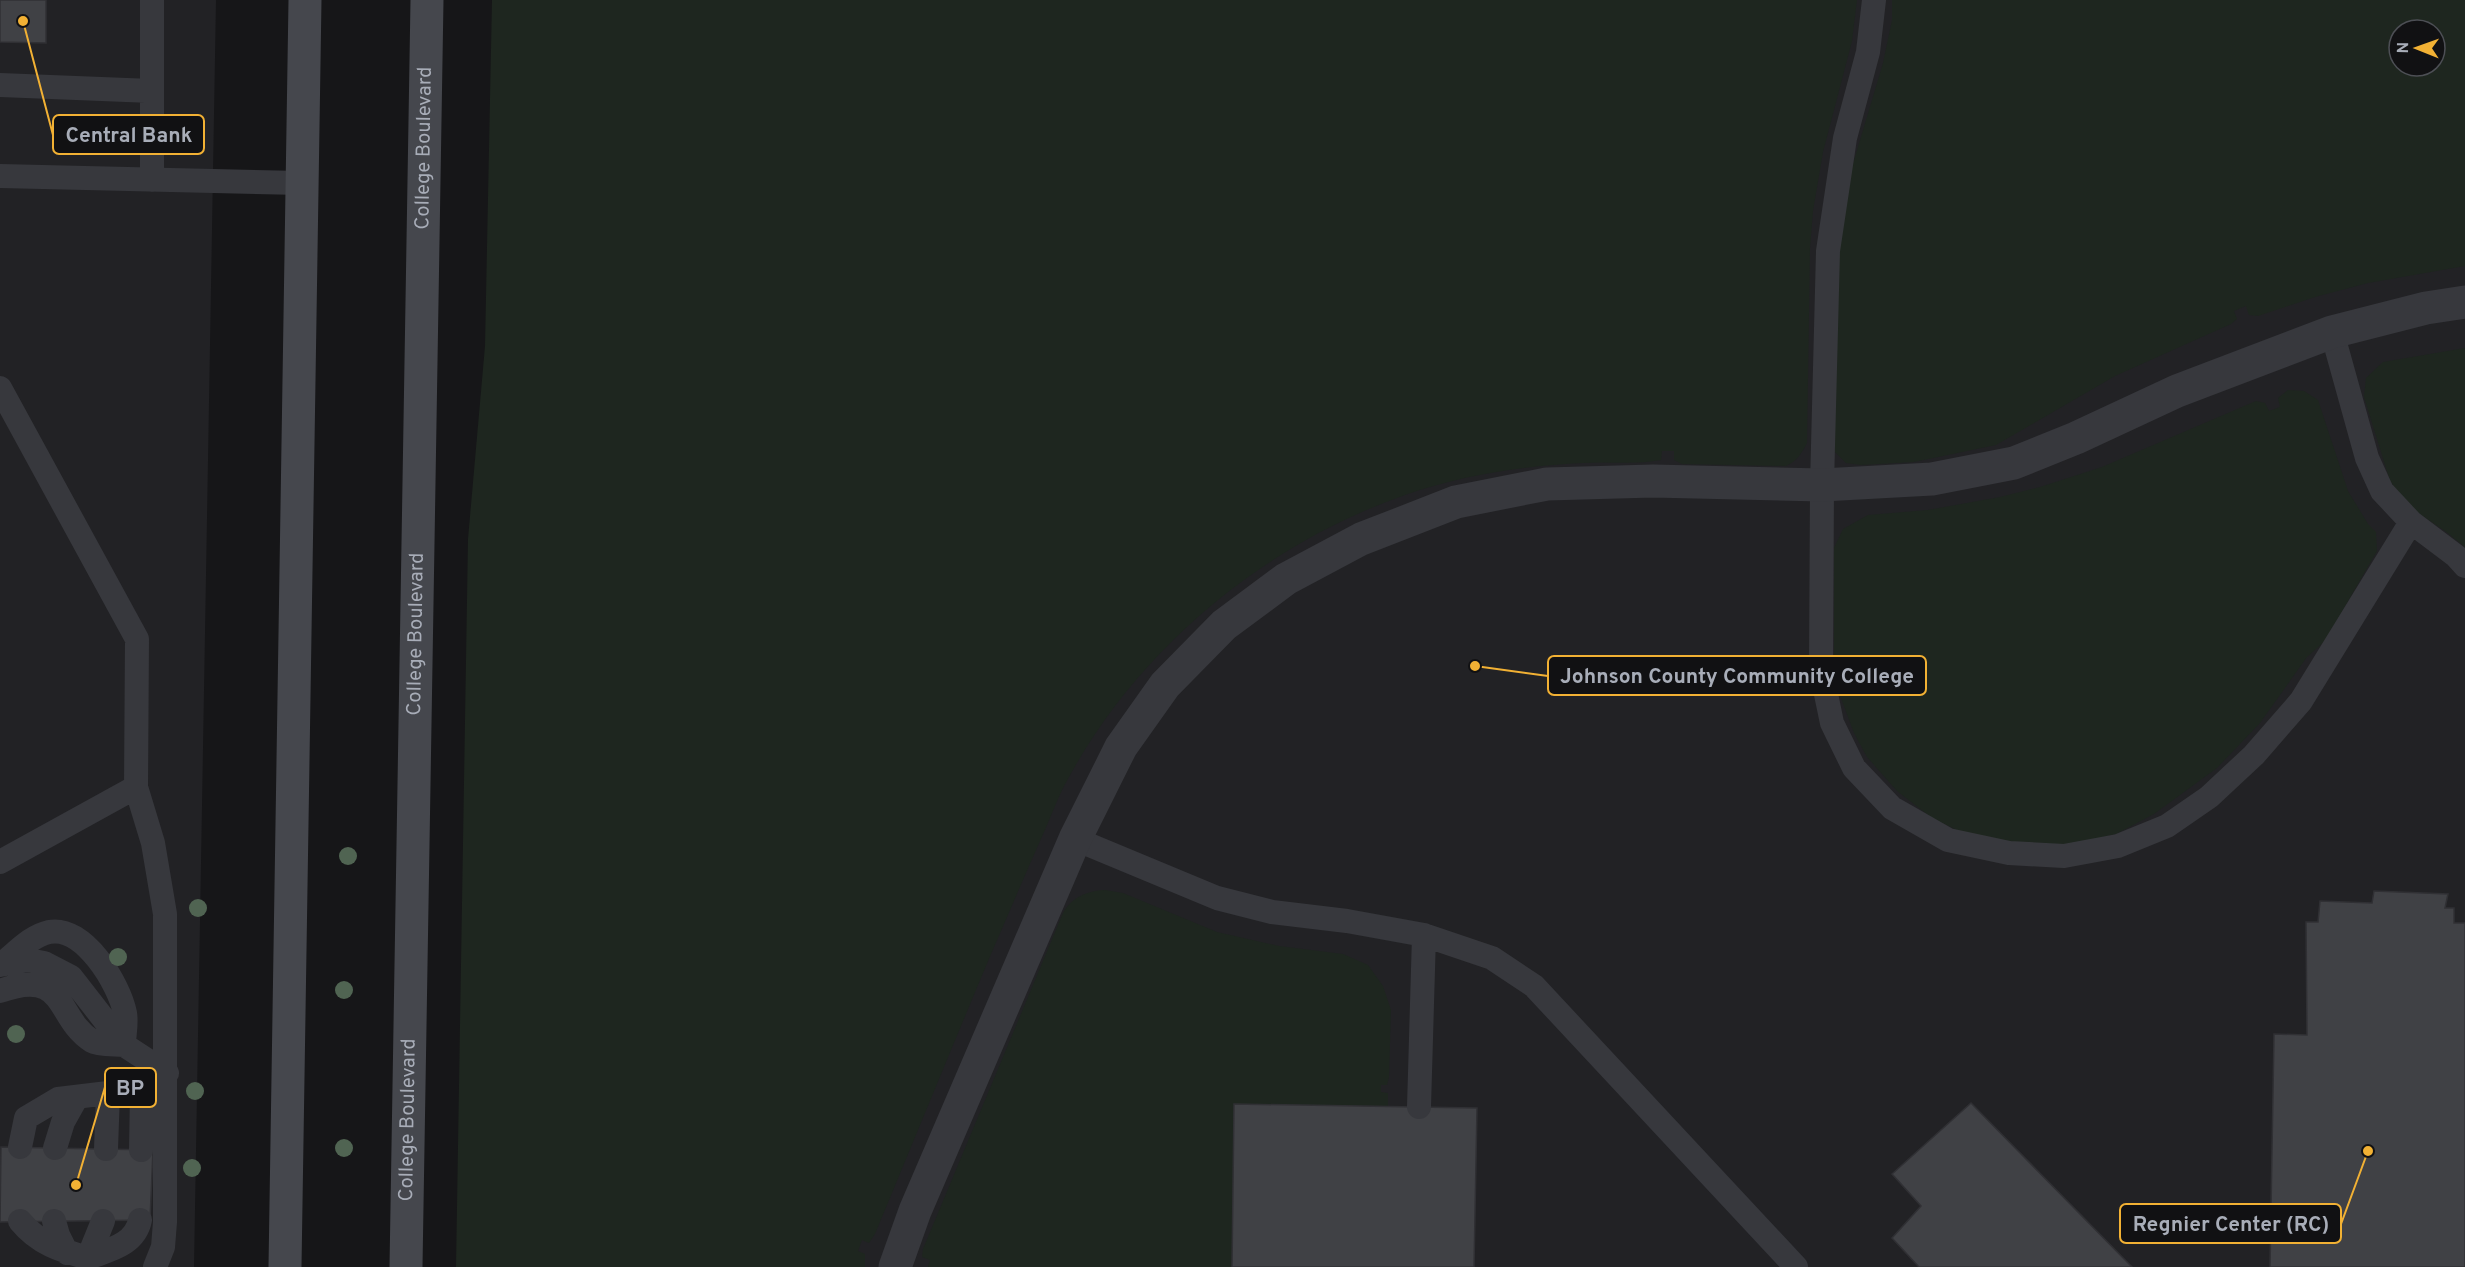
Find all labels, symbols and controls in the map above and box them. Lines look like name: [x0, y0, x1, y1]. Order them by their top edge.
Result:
north arrow: [2387, 18, 2447, 78]
text: N: [2394, 42, 2414, 54]
street label: College Boulevard: [410, 66, 439, 230]
callout: Central Bank: [53, 115, 204, 154]
text: Central Bank: [66, 123, 193, 150]
street label: College Boulevard: [402, 552, 431, 716]
callout: Johnson County Community College: [1548, 656, 1926, 695]
text: Johnson County Community College: [1560, 664, 1914, 691]
street label: College Boulevard: [394, 1038, 423, 1202]
callout: BP: [105, 1068, 156, 1107]
text: BP: [116, 1076, 144, 1103]
callout: Regnier Center (RC): [2120, 1204, 2341, 1243]
text: Regnier Center (RC): [2133, 1212, 2329, 1239]

